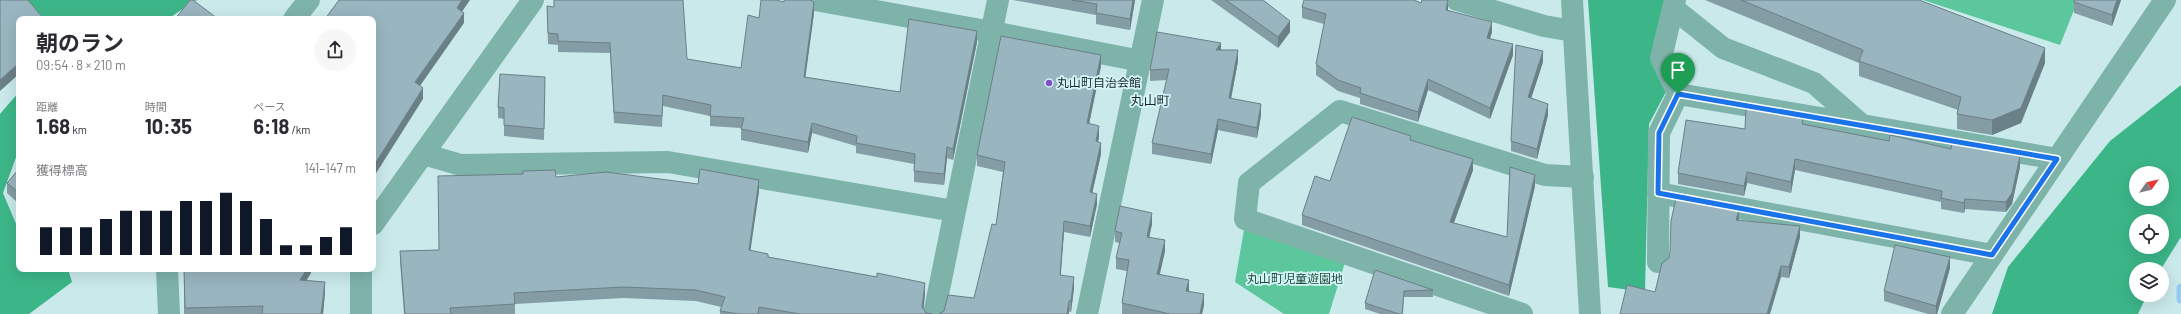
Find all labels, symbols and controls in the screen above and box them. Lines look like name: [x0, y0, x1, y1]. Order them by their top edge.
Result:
text: 朝のラン: [36, 29, 124, 55]
button: share: [314, 29, 356, 71]
pin: [1661, 53, 1695, 94]
text: 09:54 · 8 × 210 m: [36, 57, 126, 73]
icon: arrive: [1667, 59, 1689, 81]
place label: 丸山町自治会館: [1057, 75, 1141, 89]
marker: 丸山町自治会館: [1044, 78, 1054, 88]
district label: 丸山町: [1130, 92, 1170, 108]
text: 距離: [36, 100, 58, 113]
text: 時間: [145, 100, 167, 113]
text: ペース: [253, 100, 286, 113]
text: 1.68: [36, 114, 70, 138]
text: 10:35: [145, 114, 192, 138]
text: 6:18: [253, 114, 289, 138]
text: km: [70, 123, 87, 136]
text: /km: [289, 123, 310, 136]
text: 141–147 m: [304, 160, 356, 176]
text: 獲得標高: [36, 162, 88, 178]
north arrow: [2129, 166, 2169, 206]
map controls: [2129, 166, 2169, 302]
button: locate: [2129, 214, 2169, 254]
button: layers: [2129, 262, 2169, 302]
park label: 丸山町児童遊園地: [1247, 271, 1343, 285]

